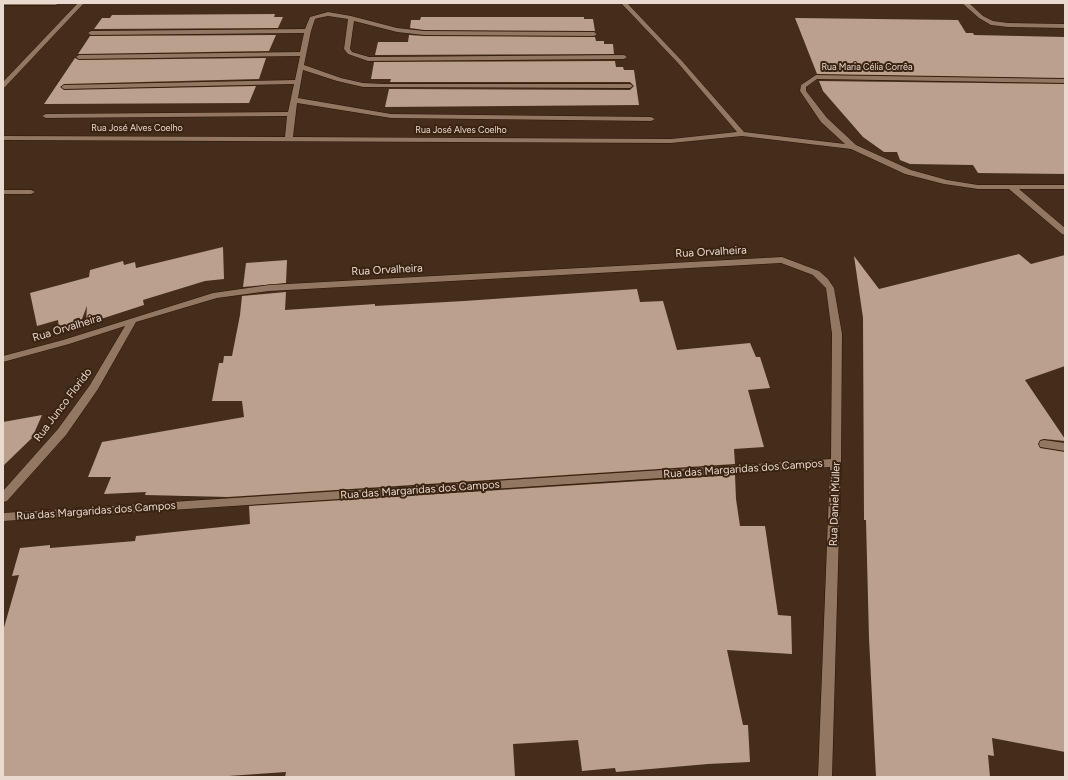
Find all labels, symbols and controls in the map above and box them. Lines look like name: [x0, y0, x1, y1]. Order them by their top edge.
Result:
street label: Rua Maria Célia Corrêa: [821, 62, 913, 72]
street label: Rua José Alves Coelho: [91, 123, 183, 133]
street label: Rua José Alves Coelho: [415, 125, 507, 135]
street label: Rua Orvalheira: [675, 244, 747, 260]
street label: Rua Orvalheira: [351, 262, 423, 278]
street label: Rua Orvalheira: [31, 311, 103, 345]
street label: Rua Junco Florido: [31, 366, 95, 444]
street label: Rua das Margaridas dos Campos: [663, 457, 823, 481]
street label: Rua Daniel Müller: [827, 462, 843, 546]
street label: Rua das Margaridas dos Campos: [340, 478, 500, 502]
street label: Rua das Margaridas dos Campos: [16, 499, 176, 523]

